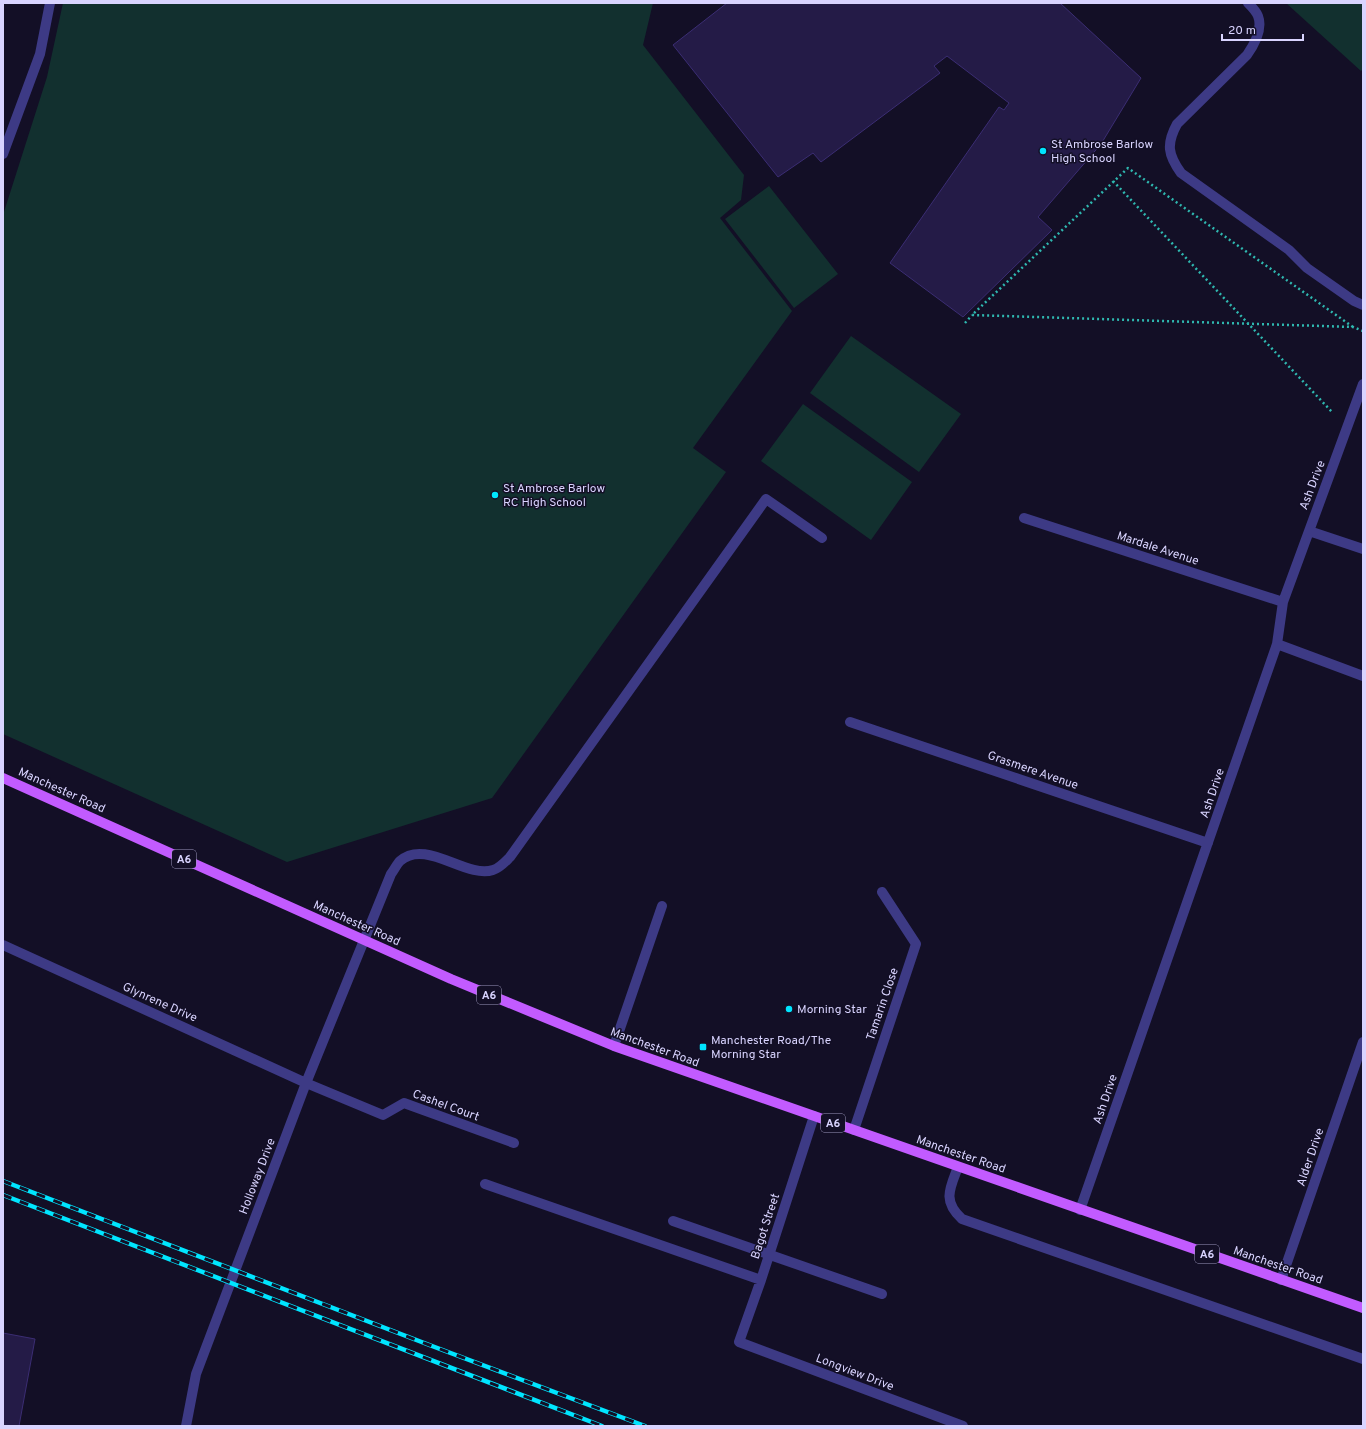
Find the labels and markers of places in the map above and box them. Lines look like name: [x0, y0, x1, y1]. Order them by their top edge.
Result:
place label: St Ambrose Barlow High School: [1051, 137, 1153, 167]
marker: St Ambrose Barlow High School: [1038, 146, 1048, 156]
place label: St Ambrose Barlow RC High School: [503, 481, 605, 511]
marker: St Ambrose Barlow RC High School: [490, 490, 500, 500]
place label: Morning Star: [797, 1002, 867, 1018]
marker: Morning Star: [784, 1004, 794, 1014]
place label: Manchester Road/The Morning Star: [711, 1033, 831, 1063]
marker: Manchester Road/The Morning Star: [698, 1042, 708, 1052]

